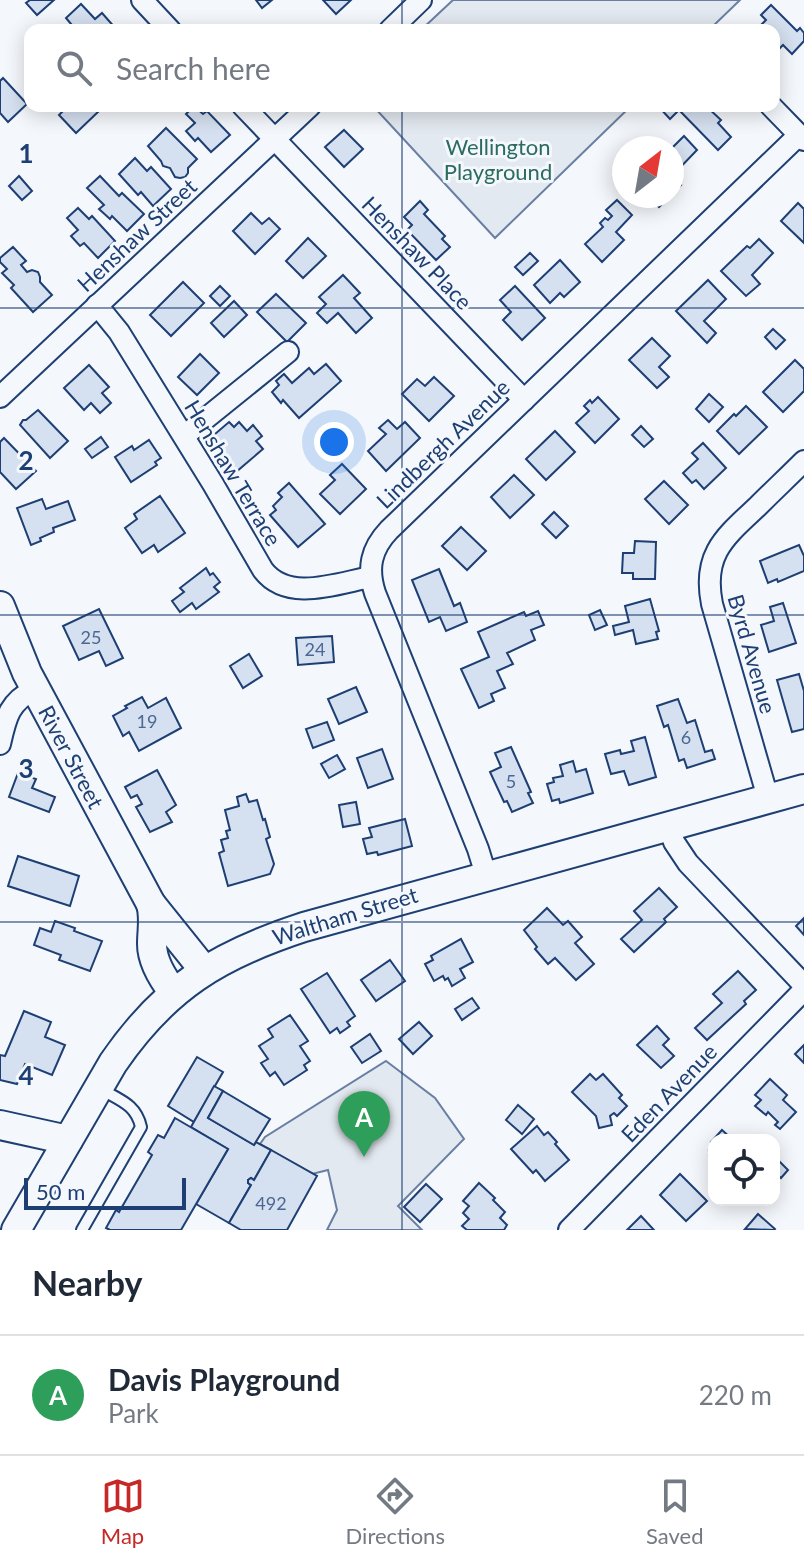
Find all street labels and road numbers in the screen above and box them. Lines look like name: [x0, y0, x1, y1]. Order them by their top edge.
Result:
street label: Henshaw Street: [71, 172, 202, 297]
street label: Henshaw Place: [357, 191, 478, 315]
street label: Lindbergh Avenue: [371, 373, 515, 514]
street label: Henshaw Terrace: [179, 395, 288, 551]
street label: Byrd Avenue: [723, 591, 782, 717]
street label: River Street: [33, 701, 110, 813]
street label: Waltham Street: [269, 881, 421, 950]
street label: Eden Avenue: [615, 1038, 722, 1147]

